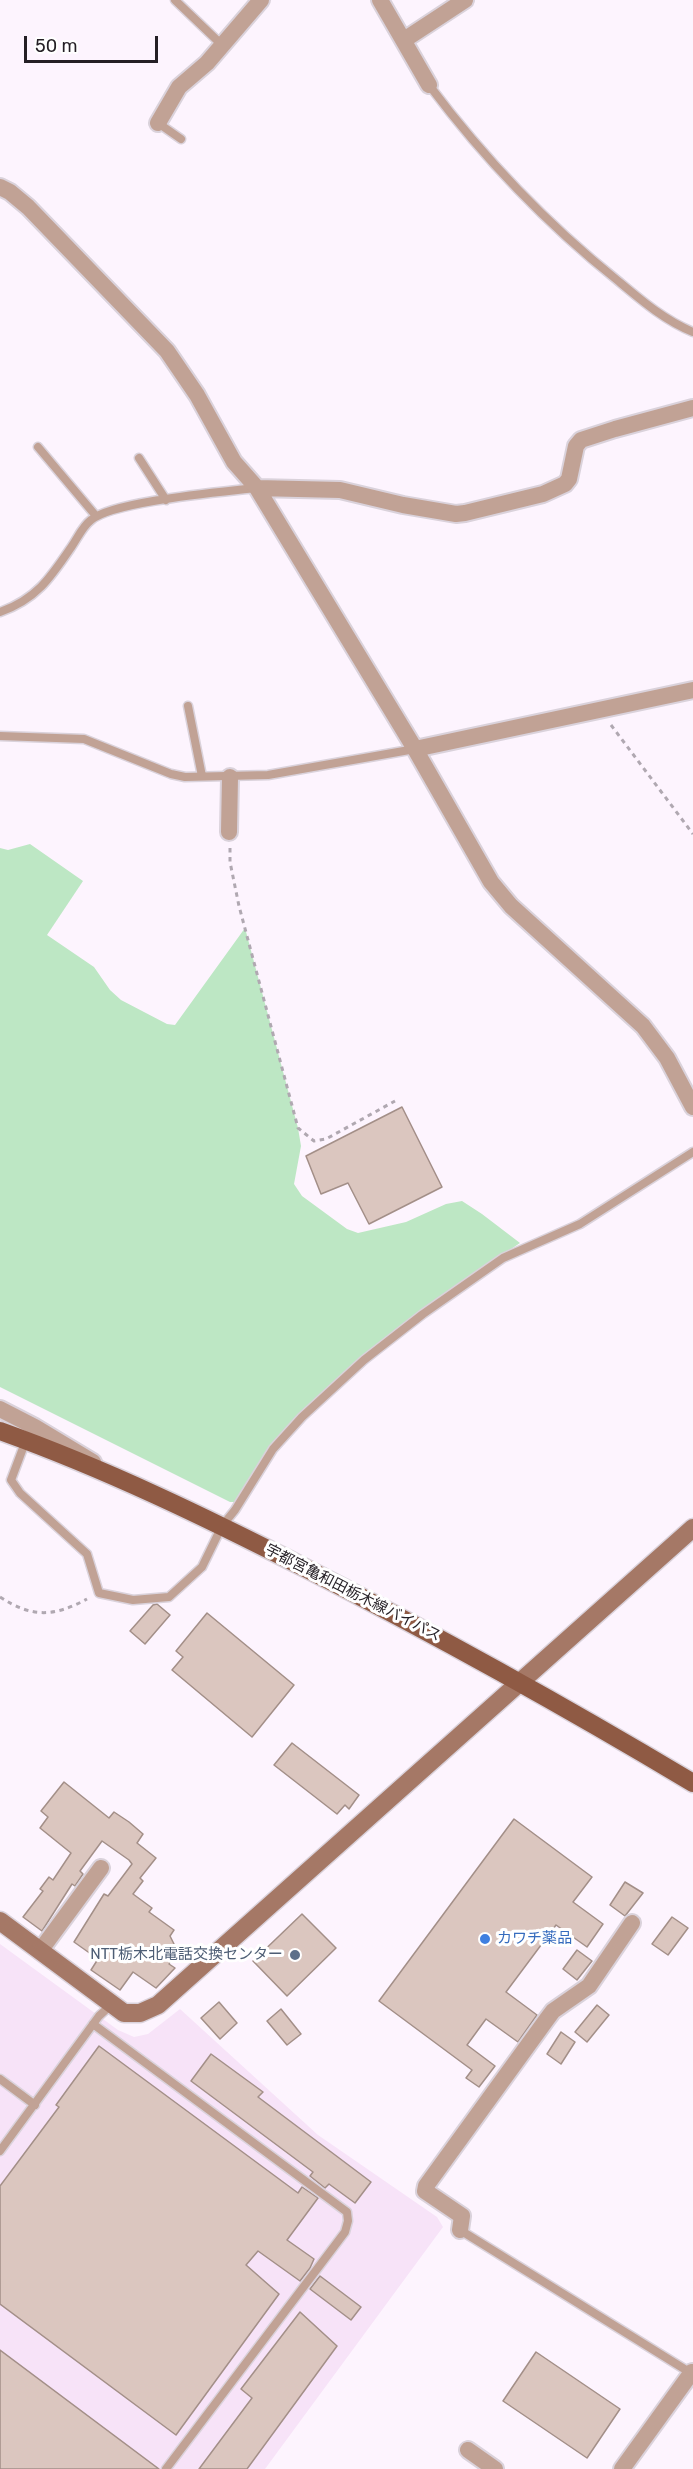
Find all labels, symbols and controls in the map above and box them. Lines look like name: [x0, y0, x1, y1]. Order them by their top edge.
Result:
scale bar: [27, 24, 160, 62]
text: 50 m: [35, 35, 78, 57]
street label: 宇都宮亀和田栃木線バイパス: [262, 1541, 444, 1645]
place label: カワチ薬品: [497, 1930, 572, 1948]
marker: カワチ薬品: [478, 1932, 492, 1946]
place label: NTT栃木北電話交換センター: [90, 1946, 283, 1964]
marker: NTT栃木北電話交換センター: [288, 1948, 302, 1962]

